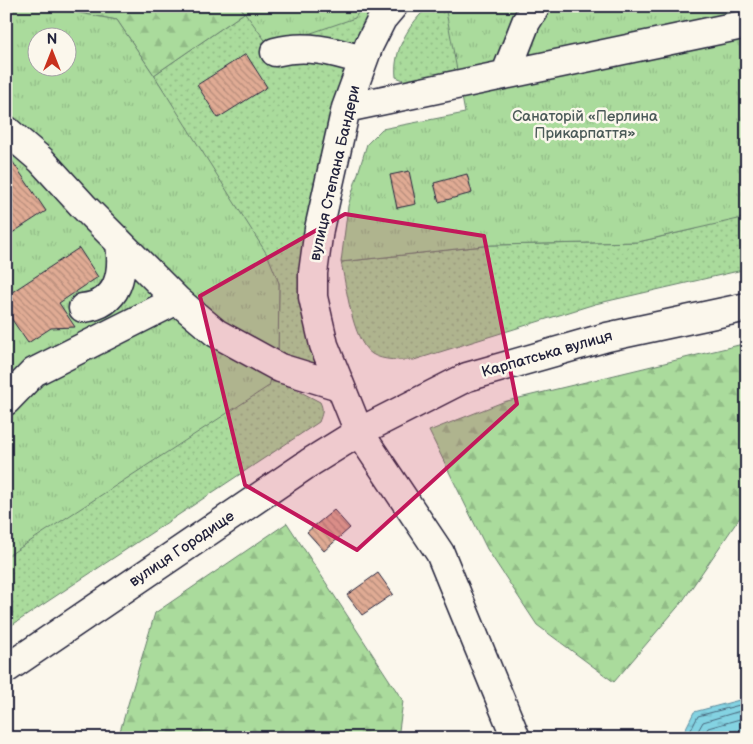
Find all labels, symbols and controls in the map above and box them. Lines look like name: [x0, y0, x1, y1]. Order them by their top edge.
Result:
north arrow: [28, 28, 78, 78]
text: N: [47, 31, 57, 48]
street label: вулиця Степана Бандери: [306, 83, 364, 263]
park label: Санаторій «Перлина Прикарпаття»: [512, 107, 658, 143]
street label: Карпатська вулиця: [479, 326, 615, 382]
street label: вулиця Городище: [126, 507, 238, 591]

